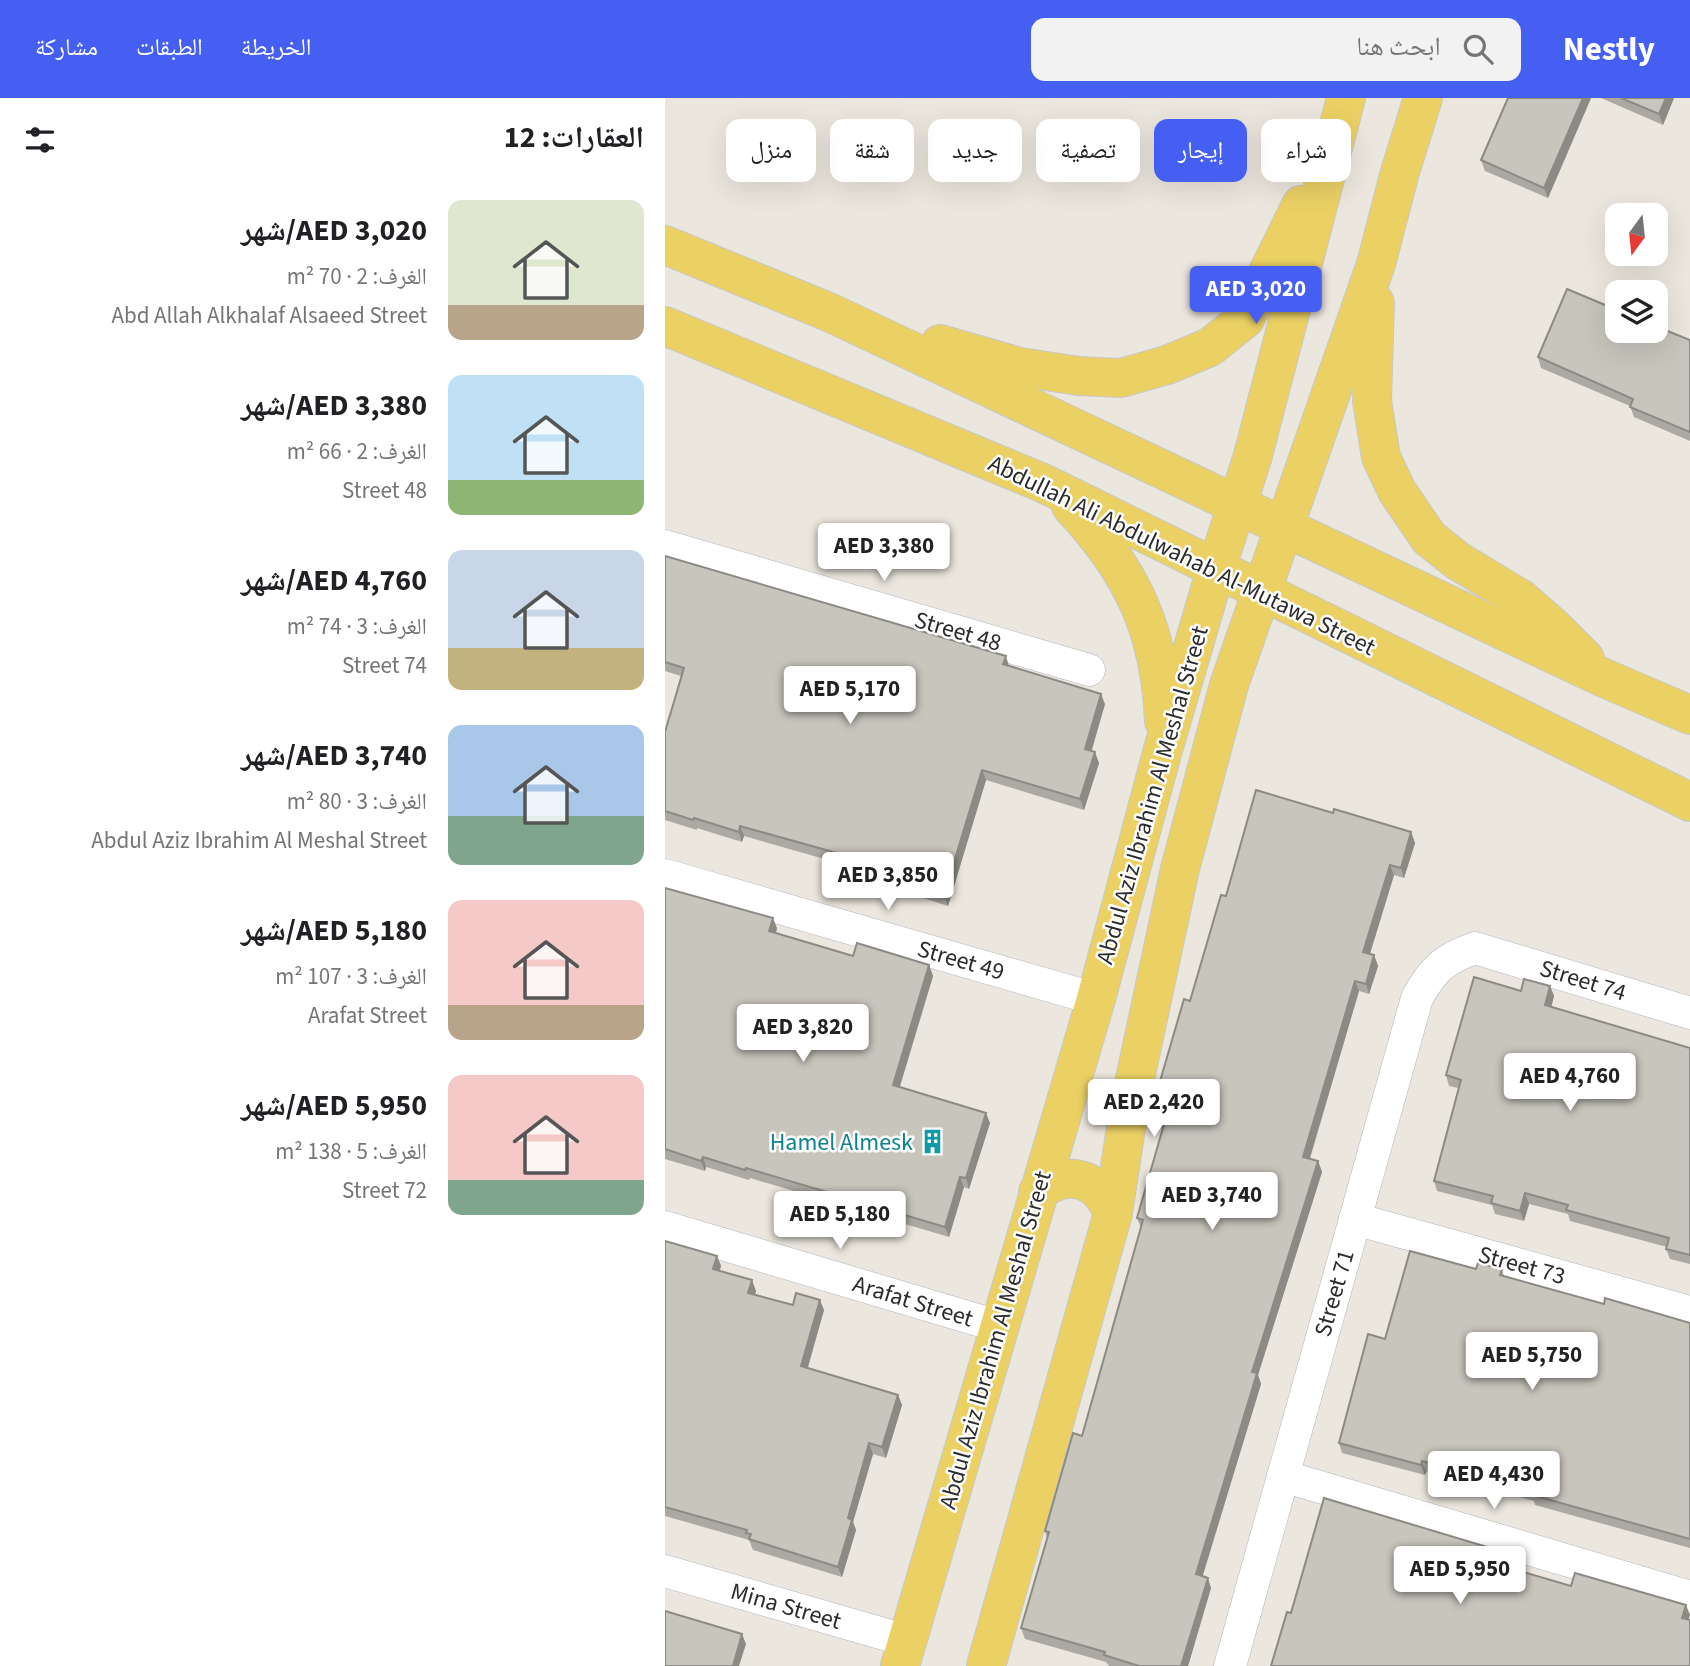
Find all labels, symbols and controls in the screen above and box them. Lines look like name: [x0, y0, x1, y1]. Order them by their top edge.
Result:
search box: [1031, 18, 1521, 81]
text: Nestly: [1563, 26, 1655, 73]
text: ابحث هنا: [1356, 28, 1441, 65]
text: مشاركة: [35, 30, 98, 65]
text: الطبقات: [136, 30, 203, 65]
text: الخريطة: [241, 30, 311, 65]
icon: search: [1459, 30, 1497, 68]
text: العقارات: 12: [504, 116, 644, 159]
chip: منزل: [726, 119, 816, 182]
chip: شقة: [830, 119, 914, 182]
chip: جديد: [928, 119, 1022, 182]
chip: تصفية: [1036, 119, 1140, 182]
chip: إيجار: [1154, 119, 1247, 182]
chip: شراء: [1261, 119, 1351, 182]
icon: filters: [21, 121, 59, 159]
north arrow: [1605, 203, 1668, 266]
map controls: [1605, 203, 1668, 343]
text: AED 3,020/شهر: [241, 209, 427, 252]
icon: home: [504, 228, 588, 312]
text: الغرف: 2 · 70 m²: [287, 260, 427, 293]
pin: AED 3,020: [1176, 266, 1336, 326]
text: AED 3,020: [1206, 272, 1306, 305]
button: layers: [1605, 280, 1668, 343]
text: Abd Allah Alkhalaf Alsaeed Street: [112, 299, 427, 332]
text: AED 3,380/شهر: [241, 384, 427, 427]
icon: home: [504, 403, 588, 487]
text: الغرف: 2 · 66 m²: [287, 435, 427, 468]
street label: Abdullah Ali Abdulwahab Al-Mutawa Street: [982, 446, 1381, 665]
text: Street 48: [342, 474, 427, 507]
pin: AED 3,380: [804, 524, 964, 583]
text: AED 3,380: [834, 529, 934, 562]
text: AED 4,760/شهر: [241, 559, 427, 602]
icon: home: [504, 578, 588, 662]
street label: Street 48: [910, 602, 1005, 661]
text: الغرف: 3 · 74 m²: [287, 610, 427, 643]
street label: Abdul Aziz Ibrahim Al Meshal Street: [1087, 622, 1218, 968]
text: Street 74: [342, 649, 427, 682]
pin: AED 5,170: [770, 666, 930, 726]
text: AED 5,170: [800, 672, 900, 705]
text: AED 3,740/شهر: [241, 734, 427, 777]
icon: home: [504, 753, 588, 837]
text: الغرف: 3 · 80 m²: [287, 785, 427, 818]
text: Abdul Aziz Ibrahim Al Meshal Street: [91, 824, 427, 857]
pin: AED 3,850: [808, 852, 968, 912]
text: AED 3,850: [838, 858, 938, 891]
text: AED 5,180/شهر: [241, 909, 427, 952]
icon: home: [504, 928, 588, 1012]
street label: Street 49: [913, 931, 1008, 990]
street label: Street 74: [1535, 951, 1630, 1010]
text: الغرف: 3 · 107 m²: [275, 960, 427, 993]
text: Arafat Street: [308, 999, 427, 1032]
pin: AED 3,820: [723, 1004, 883, 1064]
text: AED 3,820: [753, 1010, 853, 1043]
pin: AED 4,760: [1490, 1054, 1650, 1113]
text: AED 4,760: [1520, 1059, 1620, 1092]
pin: AED 2,420: [1074, 1080, 1234, 1139]
text: AED 5,950/شهر: [241, 1084, 427, 1127]
text: AED 2,420: [1104, 1085, 1204, 1118]
icon: home: [504, 1103, 588, 1187]
place label: Hamel Almesk: [770, 1125, 913, 1160]
building icon: Hamel Almesk: [919, 1128, 947, 1156]
text: الغرف: 5 · 138 m²: [275, 1135, 427, 1168]
street label: Abdul Aziz Ibrahim Al Meshal Street: [930, 1167, 1061, 1513]
pin: AED 3,740: [1132, 1172, 1292, 1232]
text: Street 72: [342, 1174, 427, 1207]
text: AED 3,740: [1162, 1178, 1262, 1211]
pin: AED 5,180: [760, 1192, 920, 1251]
text: AED 5,180: [790, 1197, 890, 1230]
street label: Street 73: [1474, 1237, 1569, 1294]
street label: Street 71: [1305, 1246, 1364, 1341]
street label: Arafat Street: [848, 1267, 977, 1336]
pin: AED 5,750: [1452, 1332, 1612, 1392]
text: AED 5,750: [1482, 1338, 1582, 1371]
pin: AED 4,430: [1414, 1452, 1574, 1511]
text: AED 4,430: [1444, 1457, 1544, 1490]
pin: AED 5,950: [1380, 1546, 1540, 1606]
text: AED 5,950: [1410, 1552, 1510, 1585]
street label: Mina Street: [726, 1574, 845, 1639]

